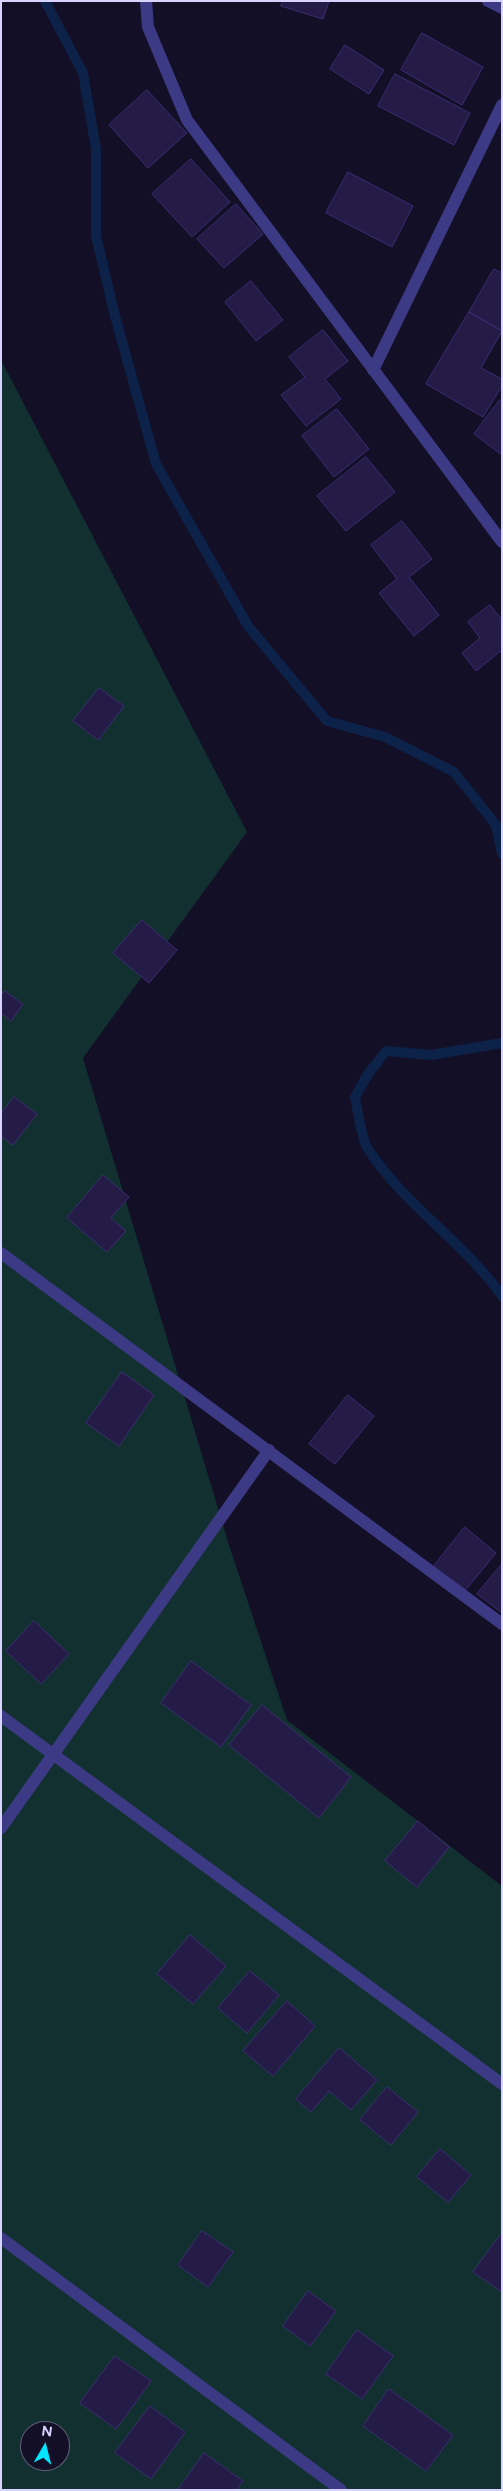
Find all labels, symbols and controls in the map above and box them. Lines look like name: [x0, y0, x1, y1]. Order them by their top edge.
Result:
north arrow: [20, 2421, 70, 2471]
text: N: [40, 2422, 54, 2441]

